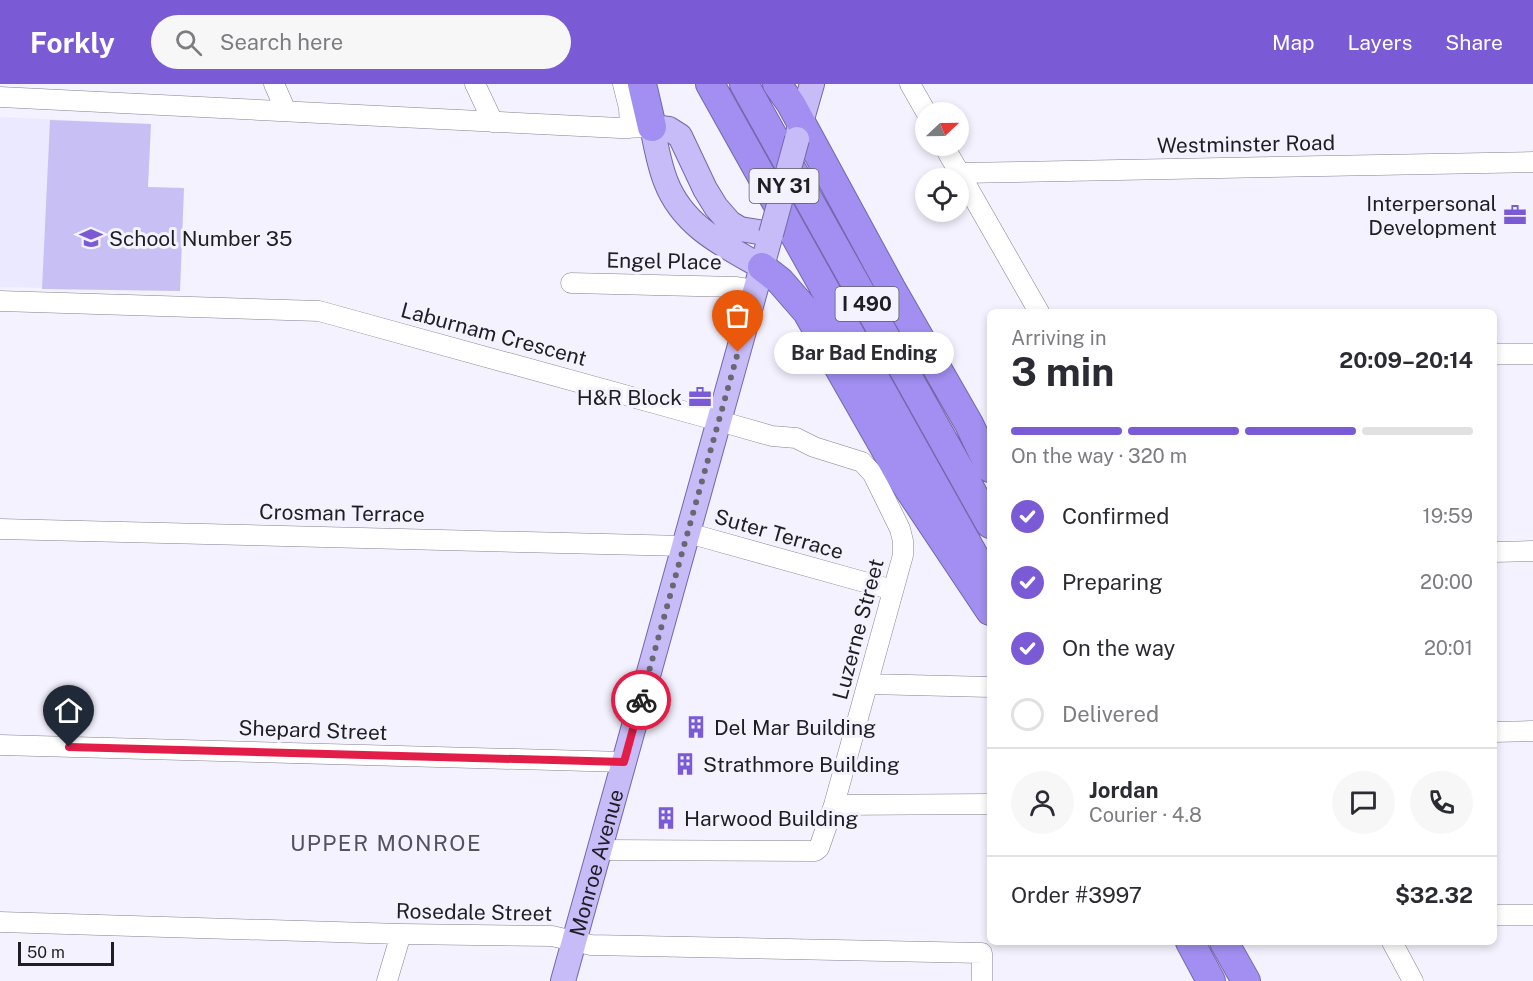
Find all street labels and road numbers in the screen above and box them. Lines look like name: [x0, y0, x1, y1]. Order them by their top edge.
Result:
street label: Westminster Road: [1157, 130, 1335, 158]
road number: NY 31: [750, 169, 818, 203]
street label: Engel Place: [606, 247, 722, 275]
road number: I 490: [836, 287, 898, 321]
street label: Laburnam Crescent: [398, 297, 590, 371]
street label: Crosman Terrace: [259, 499, 425, 527]
street label: Suter Terrace: [712, 504, 846, 564]
street label: Luzerne Street: [827, 556, 889, 702]
street label: Shepard Street: [238, 715, 388, 745]
street label: Monroe Avenue: [564, 786, 628, 939]
street label: Rosedale Street: [396, 898, 552, 926]

